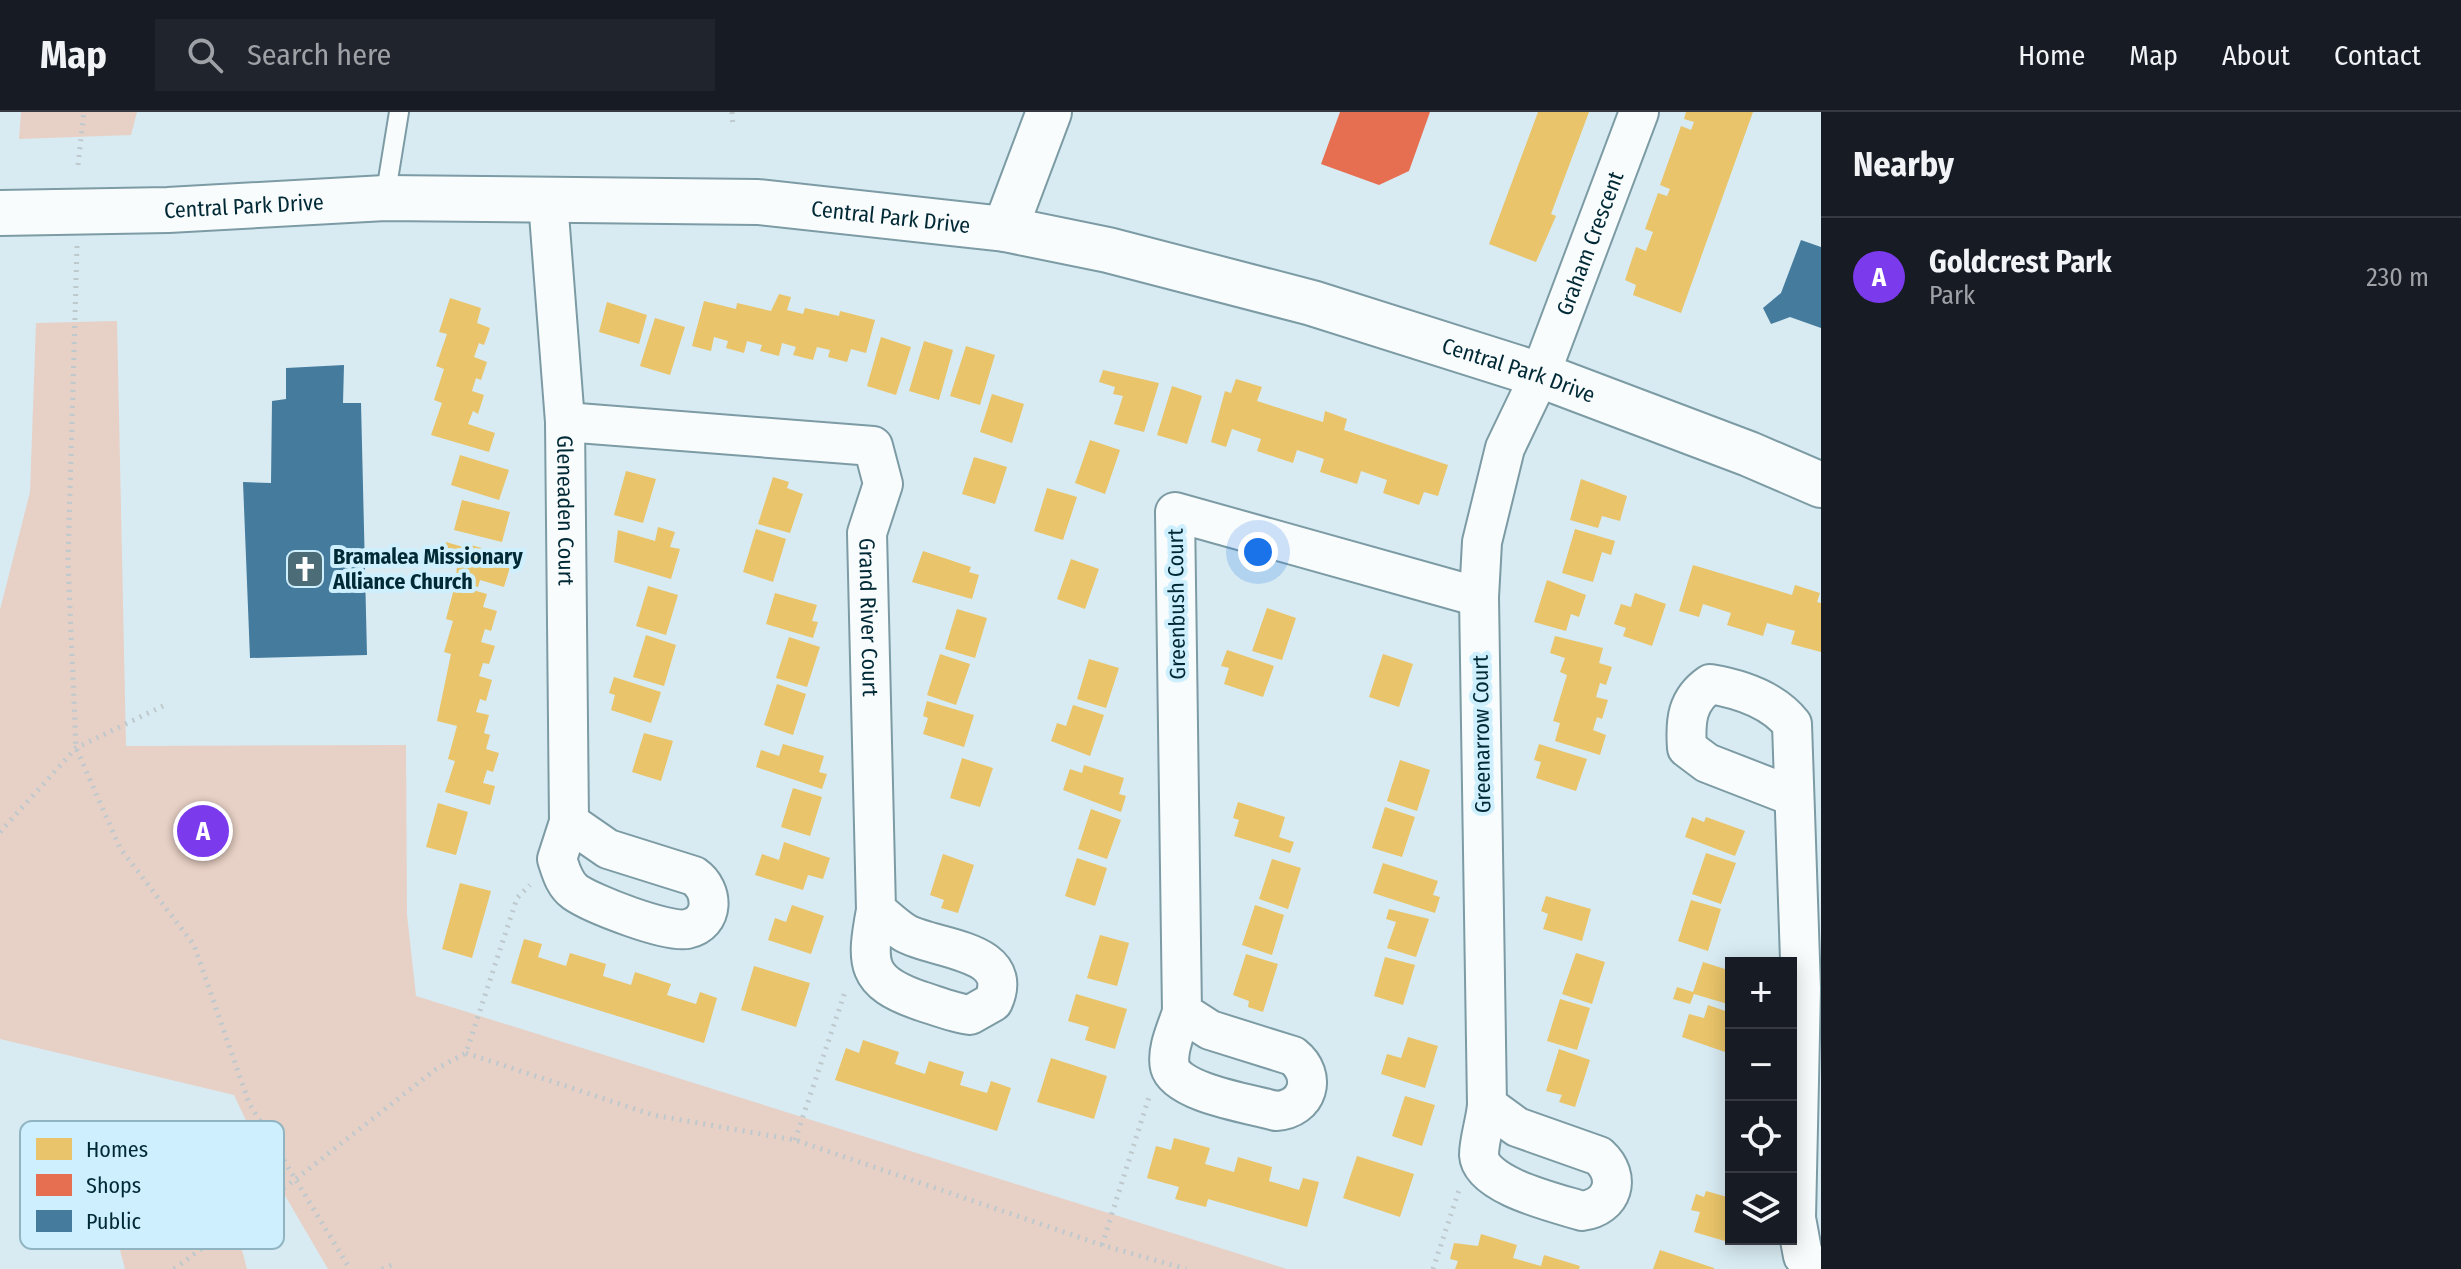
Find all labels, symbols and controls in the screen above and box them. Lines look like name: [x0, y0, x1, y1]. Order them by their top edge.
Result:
search box: [155, 19, 715, 91]
text: Map: [40, 32, 107, 78]
icon: search: [183, 33, 227, 77]
text: Search here: [247, 37, 391, 73]
text: Home: [2018, 39, 2085, 72]
text: Map: [2129, 39, 2178, 72]
text: About: [2222, 39, 2290, 72]
text: Contact: [2334, 39, 2421, 72]
text: Nearby: [1853, 144, 1954, 185]
street label: Graham Crescent: [1551, 167, 1630, 319]
street label: Central Park Drive: [163, 188, 324, 224]
street label: Central Park Drive: [810, 195, 972, 239]
text: Goldcrest Park: [1929, 244, 2112, 280]
text: A: [1872, 262, 1886, 293]
text: 230 m: [2366, 262, 2429, 293]
text: Park: [1929, 280, 1975, 311]
street label: Central Park Drive: [1439, 332, 1599, 409]
street label: Gleneaden Court: [551, 435, 580, 586]
street label: Greenbush Court: [1162, 527, 1191, 680]
your location: [1238, 532, 1278, 572]
street label: Grand River Court: [853, 538, 884, 698]
place label: Bramalea Missionary Alliance Church: [332, 543, 523, 595]
church icon: Bramalea Missionary Alliance Church: [284, 548, 326, 590]
street label: Greenarrow Court: [1467, 654, 1496, 813]
pin: A: [177, 801, 229, 861]
map controls: [1725, 957, 1797, 1245]
button: +: [1725, 957, 1797, 1029]
button: −: [1725, 1029, 1797, 1101]
button: locate: [1725, 1101, 1797, 1173]
legend: [20, 1121, 284, 1249]
text: Homes: [86, 1136, 148, 1163]
text: Shops: [86, 1172, 141, 1199]
button: layers: [1725, 1173, 1797, 1245]
text: Public: [86, 1208, 142, 1235]

